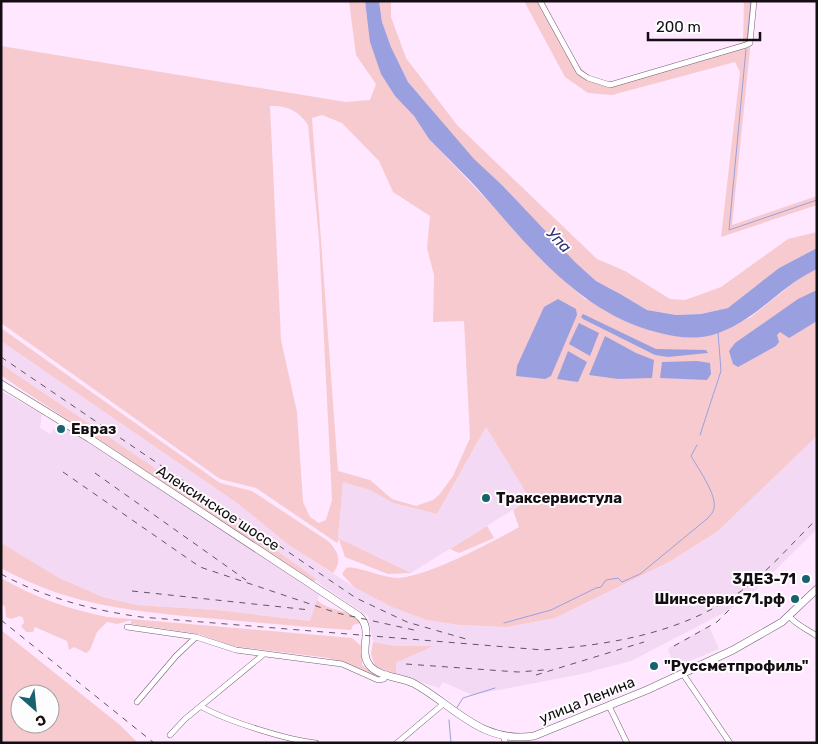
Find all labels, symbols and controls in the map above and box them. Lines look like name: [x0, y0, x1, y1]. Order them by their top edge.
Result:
scale bar: [648, 10, 760, 42]
text: 200 m: [656, 18, 701, 36]
water label: Упа: [543, 223, 575, 257]
place label: Евраз: [71, 420, 116, 438]
marker: Евраз: [55, 423, 67, 435]
street label: Алексинское шоссе: [153, 461, 283, 555]
place label: Траксервистула: [496, 489, 622, 507]
marker: Траксервистула: [480, 492, 492, 504]
place label: 3ДЕЗ-71: [732, 570, 796, 588]
marker: 3ДЕЗ-71: [800, 573, 812, 585]
place label: Шинсервис71.рф: [654, 590, 785, 608]
marker: Шинсервис71.рф: [789, 593, 801, 605]
place label: "Руссметпрофиль": [664, 657, 809, 675]
marker: "Руссметпрофиль": [648, 660, 660, 672]
street label: улица Ленина: [537, 673, 637, 727]
north arrow: [10, 684, 60, 734]
text: С: [32, 710, 49, 730]

